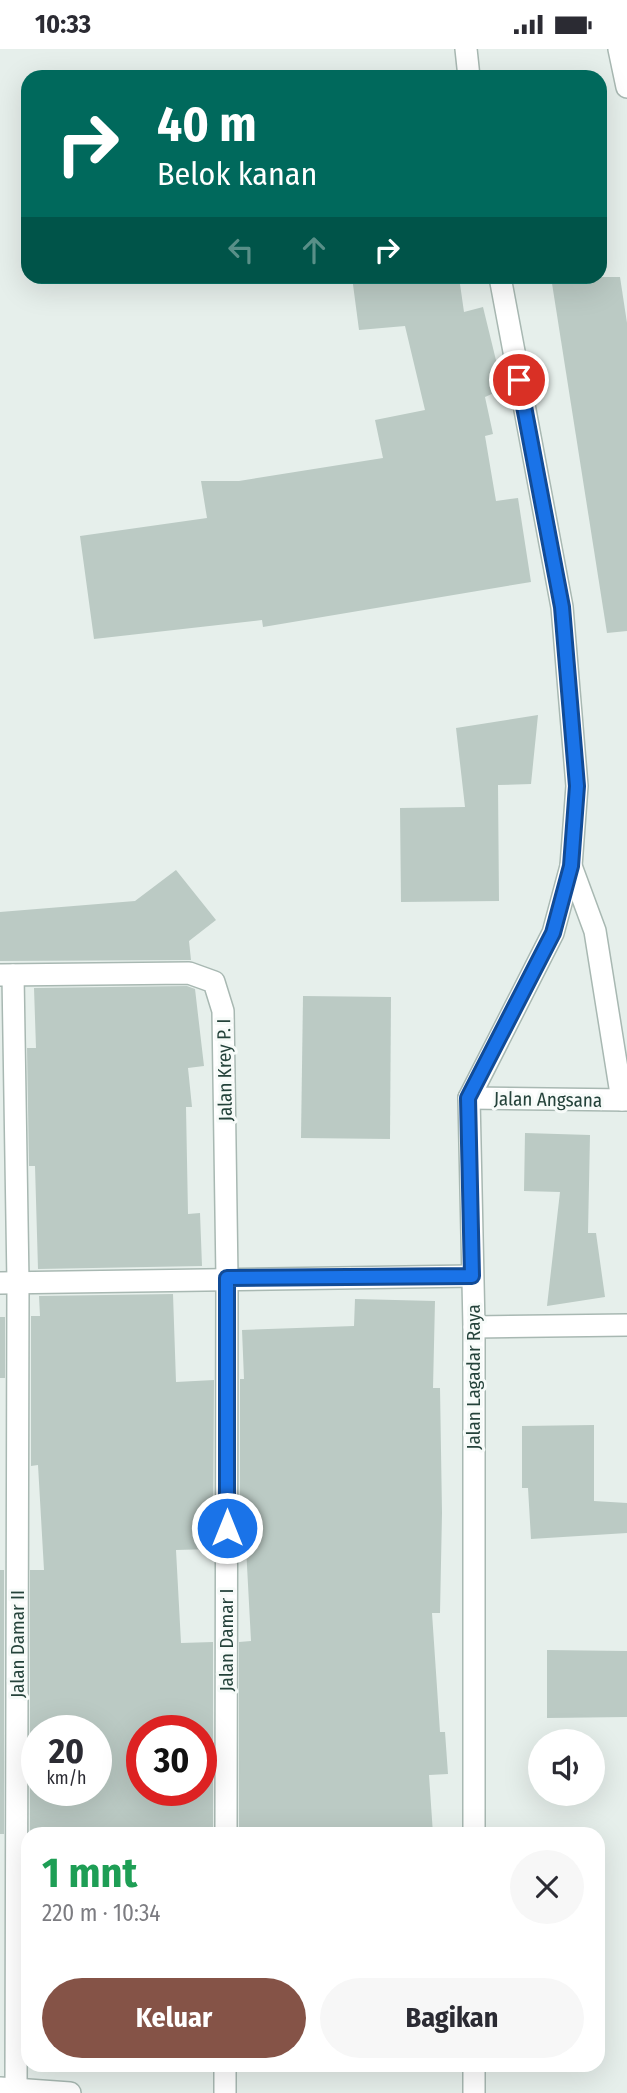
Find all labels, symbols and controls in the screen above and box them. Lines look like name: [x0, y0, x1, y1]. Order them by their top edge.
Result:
text: 10:33: [35, 9, 91, 40]
text: 40 m: [157, 95, 257, 154]
icon: right: [42, 98, 133, 189]
text: Belok kanan: [157, 155, 317, 193]
icon: left: [222, 231, 260, 269]
icon: ahead: [295, 231, 333, 269]
icon: right: [368, 231, 406, 269]
pin: [489, 350, 549, 410]
icon: arrive: [500, 361, 538, 399]
street label: Jalan Krey P. I: [212, 1019, 237, 1121]
street label: Jalan Angsana: [494, 1087, 602, 1112]
street label: Jalan Lagadar Raya: [462, 1304, 485, 1450]
position arrow: [190, 1491, 264, 1565]
street label: Jalan Damar I: [215, 1588, 238, 1692]
street label: Jalan Damar II: [6, 1590, 29, 1698]
speed limit sign: 30: [126, 1715, 217, 1806]
map controls: [528, 1729, 605, 1806]
button: sound: [528, 1729, 605, 1806]
text: 20: [49, 1730, 84, 1772]
text: km/h: [46, 1767, 87, 1789]
text: 1 mnt: [42, 1848, 137, 1898]
button: close: [510, 1850, 584, 1924]
text: 220 m · 10:34: [42, 1899, 160, 1927]
button: Keluar: [42, 1978, 306, 2058]
button: Bagikan: [320, 1978, 584, 2058]

